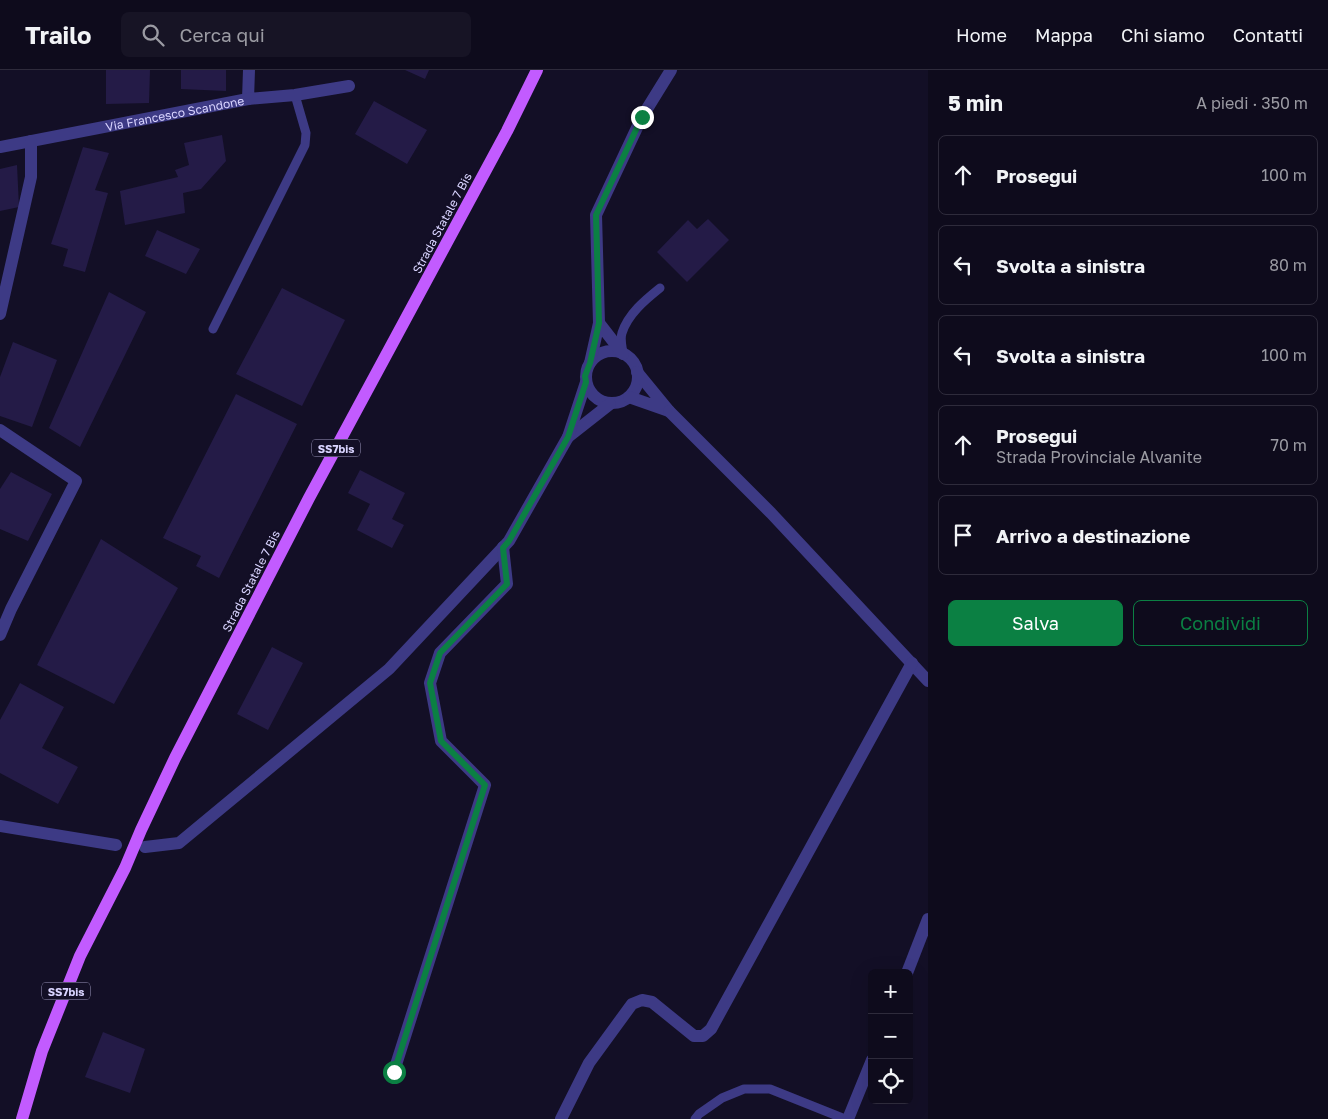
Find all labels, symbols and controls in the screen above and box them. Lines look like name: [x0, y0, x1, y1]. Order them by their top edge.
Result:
search box: [121, 12, 471, 57]
text: Trailo: [25, 20, 91, 49]
icon: search: [139, 21, 167, 49]
text: Cerca qui: [179, 23, 265, 46]
text: Home: [956, 24, 1007, 46]
text: Mappa: [1035, 24, 1093, 46]
text: Chi siamo: [1121, 24, 1205, 46]
text: Contatti: [1233, 24, 1303, 46]
text: 5 min: [948, 90, 1003, 116]
street label: Via Francesco Scandone: [104, 92, 245, 134]
text: A piedi · 350 m: [1196, 93, 1308, 113]
route end: [631, 106, 654, 129]
icon: ahead: [949, 161, 977, 189]
text: Prosegui: [996, 164, 1077, 187]
text: 100 m: [1261, 165, 1307, 185]
street label: Strada Statale 7 Bis: [409, 170, 475, 276]
icon: left: [949, 251, 977, 279]
text: Svolta a sinistra: [996, 254, 1145, 277]
text: 80 m: [1269, 255, 1307, 275]
icon: left: [949, 341, 977, 369]
text: Svolta a sinistra: [996, 344, 1145, 367]
text: 100 m: [1261, 345, 1307, 365]
text: Prosegui: [996, 424, 1077, 447]
icon: ahead: [949, 431, 977, 459]
text: 70 m: [1270, 435, 1307, 455]
road number: SS7bis: [312, 439, 360, 456]
text: Strada Provinciale Alvanite: [996, 447, 1202, 467]
icon: arrive: [949, 521, 977, 549]
text: Arrivo a destinazione: [996, 524, 1190, 547]
street label: Strada Statale 7 Bis: [219, 528, 283, 634]
button: Salva: [948, 600, 1123, 646]
button: Condividi: [1133, 600, 1308, 646]
map controls: [868, 969, 913, 1104]
button: +: [868, 969, 913, 1014]
road number: SS7bis: [42, 982, 90, 999]
button: −: [868, 1014, 913, 1059]
button: locate: [868, 1059, 913, 1104]
route start: [383, 1061, 406, 1084]

